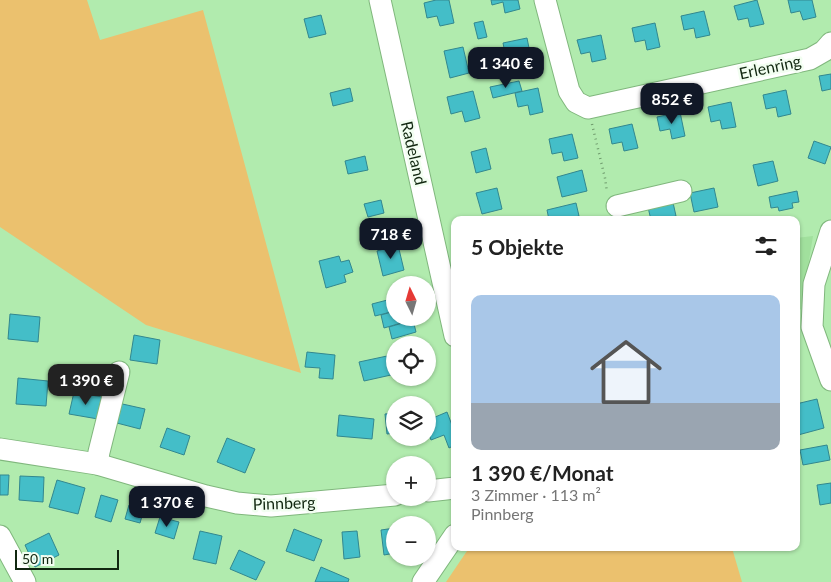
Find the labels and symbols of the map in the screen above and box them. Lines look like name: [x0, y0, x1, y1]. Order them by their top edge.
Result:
pin: 1 340 €: [460, 46, 552, 89]
street label: Erlenring: [737, 51, 803, 82]
pin: 852 €: [637, 82, 707, 125]
street label: Radeland: [398, 119, 431, 187]
pin: 718 €: [356, 218, 426, 260]
north arrow: [386, 276, 436, 326]
pin: 1 390 €: [40, 364, 132, 406]
pin: 1 370 €: [121, 486, 213, 528]
street label: Pinnberg: [252, 492, 316, 513]
scale bar: [15, 547, 119, 570]

